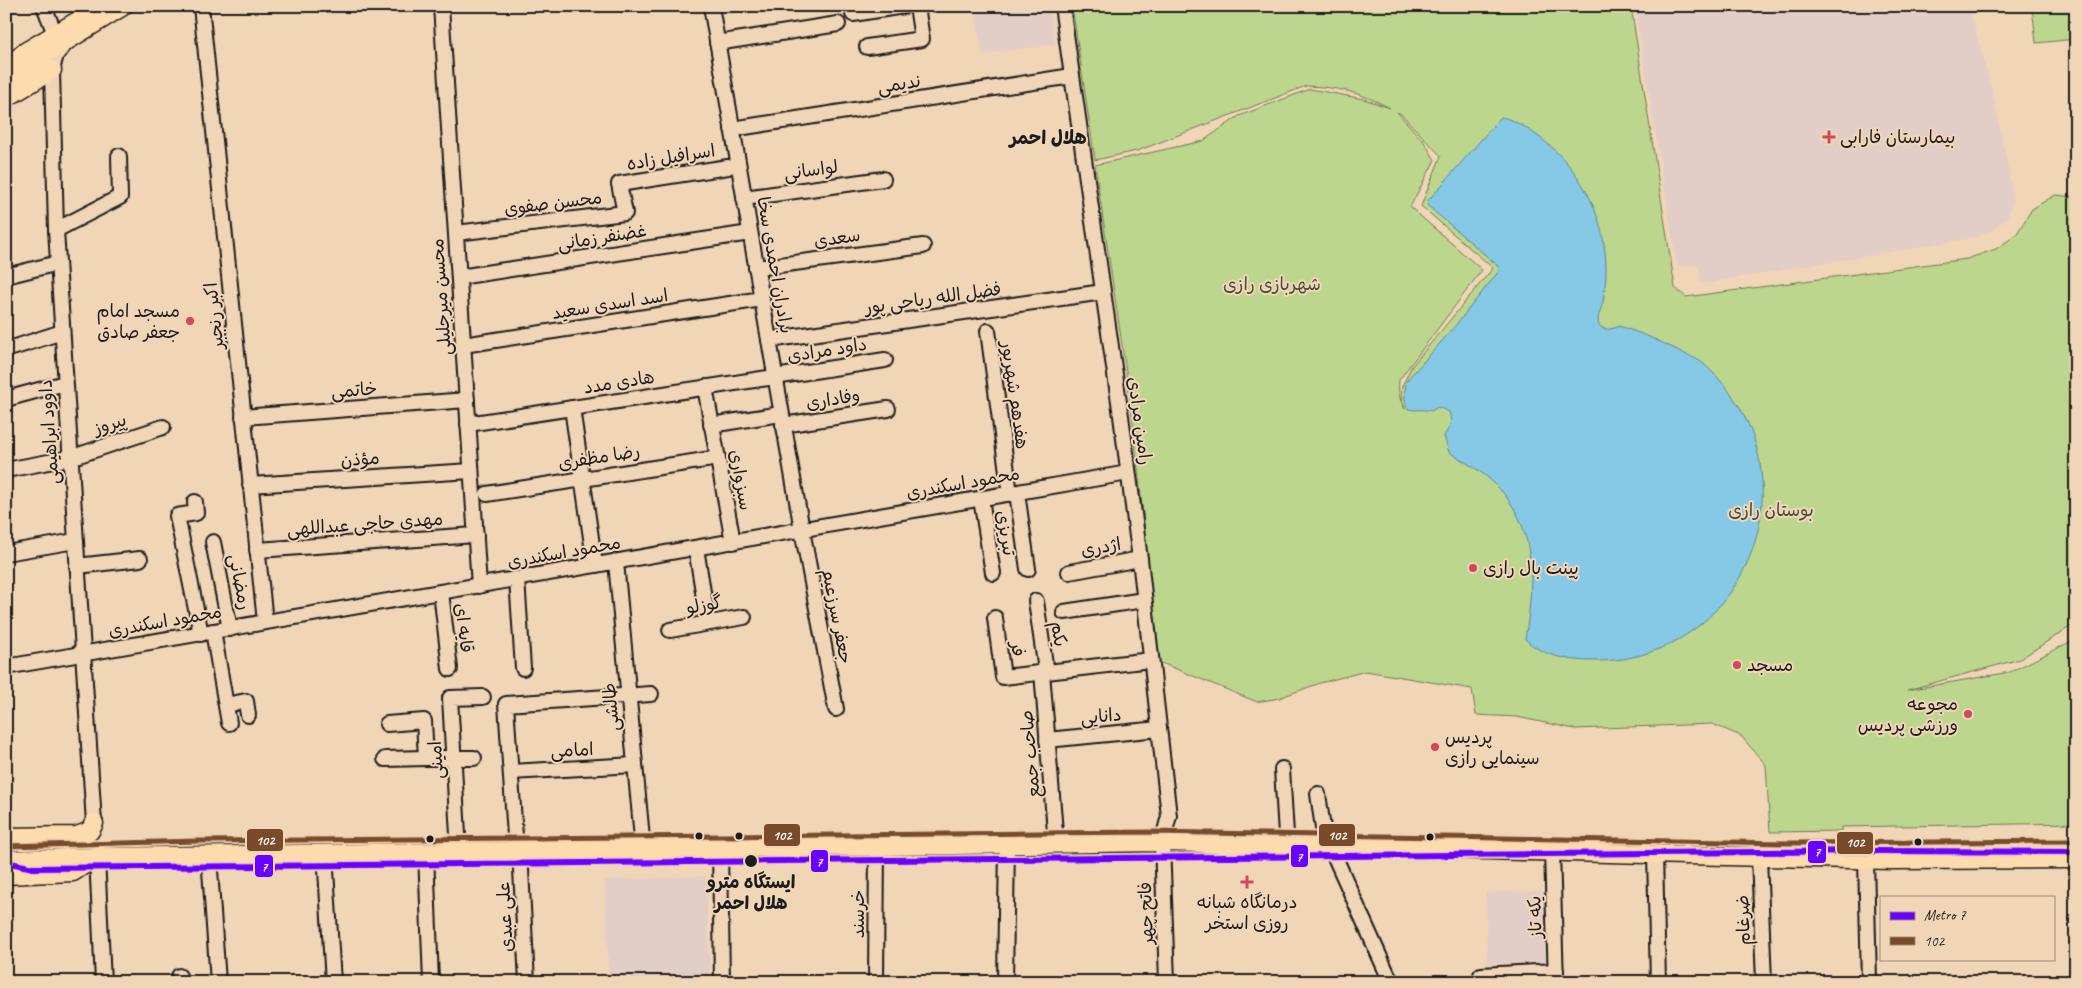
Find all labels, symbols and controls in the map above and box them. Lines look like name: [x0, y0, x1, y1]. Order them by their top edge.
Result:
street label: ندیمی: [876, 70, 922, 98]
district label: هلال احمر: [1007, 126, 1087, 150]
place label: بیمارستان فارابی: [1840, 126, 1955, 148]
marker: بیمارستان فارابی: [1822, 130, 1836, 144]
street label: اسرافیل زاده: [625, 139, 717, 175]
street label: لواسانی: [782, 155, 840, 185]
street label: محسن صفوی: [503, 186, 603, 220]
street label: برادران احمدی سخا: [752, 195, 798, 335]
street label: غضنفر زمانی: [556, 219, 648, 255]
street label: سعدی: [812, 224, 862, 252]
street label: محسن میرجلیلی: [426, 238, 456, 356]
park label: شهربازی رازی: [1223, 273, 1321, 295]
street label: فضل الله ریاحی پور: [862, 278, 1003, 320]
street label: اکبر رنجبر: [200, 281, 229, 353]
street label: اسد اسدی سعید: [550, 284, 670, 324]
place label: مسجد امام جعفر صادق: [96, 300, 180, 343]
marker: مسجد امام جعفر صادق: [184, 315, 196, 327]
street label: داود مرادی: [786, 333, 868, 367]
street label: هفدهم شهریور: [993, 338, 1033, 451]
street label: هادی مدد: [582, 366, 656, 398]
street label: رامین مرادی: [1123, 375, 1157, 467]
street label: خاتمی: [330, 377, 378, 403]
street label: داوود ابراهیمی: [34, 379, 64, 485]
street label: وفاداری: [804, 384, 862, 414]
street label: پیروز: [89, 408, 130, 441]
street label: رضا مظفری: [556, 440, 642, 474]
street label: مؤذن: [340, 447, 380, 471]
street label: سبزواری: [725, 448, 757, 512]
street label: محمود اسکندری: [904, 462, 1022, 504]
park label: بوستان رازی: [1728, 499, 1814, 521]
street label: مهدی حاجی عبداللهی: [286, 508, 444, 540]
street label: تبریزی: [992, 509, 1021, 558]
street label: محمود اسکندری: [505, 531, 623, 573]
street label: اژدری: [1079, 533, 1123, 561]
street label: رمضانی: [224, 552, 256, 612]
place label: پینت بال رازی: [1483, 557, 1579, 580]
marker: پینت بال رازی: [1467, 562, 1479, 574]
street label: جعفر سرزعیم: [814, 566, 857, 666]
street label: گوزلو: [683, 591, 724, 619]
street label: محمود اسکندری: [106, 600, 224, 642]
street label: قایه ای: [450, 602, 478, 654]
street label: یکم: [1043, 620, 1072, 649]
street label: فر: [1006, 638, 1030, 658]
place label: مسجد: [1747, 654, 1793, 676]
marker: مسجد: [1731, 659, 1743, 671]
street label: طالشی: [598, 682, 624, 732]
place label: مجوعه ورزشی پردیس: [1858, 693, 1958, 737]
street label: دانایی: [1080, 703, 1122, 729]
marker: مجوعه ورزشی پردیس: [1962, 708, 1974, 720]
street label: صاحب جمع: [1015, 709, 1047, 799]
place label: پردیس سینمایی رازی: [1445, 726, 1540, 769]
street label: امامی: [550, 738, 594, 762]
street label: امینی: [424, 740, 448, 780]
marker: پردیس سینمایی رازی: [1429, 741, 1441, 753]
line badge: 102: [763, 823, 801, 847]
line badge: 102: [1318, 823, 1356, 847]
text: 102: [773, 827, 793, 844]
text: 102: [1328, 827, 1348, 844]
line badge: 102: [246, 828, 284, 852]
unlabelled marker: [694, 831, 704, 841]
unlabelled marker: [734, 831, 744, 841]
line badge: 102: [1836, 831, 1874, 855]
text: 102: [256, 832, 276, 849]
unlabelled marker: [1425, 832, 1435, 842]
unlabelled marker: [425, 834, 435, 844]
text: 102: [1846, 834, 1866, 851]
unlabelled marker: [1913, 837, 1923, 847]
line badge: 7: [1807, 840, 1827, 864]
text: 7: [1814, 843, 1822, 860]
line badge: 7: [1290, 844, 1309, 868]
text: 7: [1296, 848, 1304, 865]
line badge: 7: [810, 849, 829, 873]
marker: ایستگاه مترو هلال احمر: [743, 853, 759, 869]
text: 7: [816, 853, 824, 870]
line badge: 7: [254, 854, 274, 878]
text: 7: [261, 858, 269, 875]
place label: ایستگاه مترو هلال احمر: [705, 871, 795, 914]
marker: درمانگاه شبانه روزی استخر: [1240, 875, 1254, 889]
street label: علی عبدی: [492, 881, 518, 953]
street label: فاتح چهر: [1134, 881, 1159, 947]
street label: خرسند: [847, 890, 869, 938]
place label: درمانگاه شبانه روزی استخر: [1197, 891, 1297, 934]
street label: ضرغام: [1731, 894, 1758, 946]
street label: یکه تاز: [1523, 895, 1547, 941]
legend: [1880, 896, 2054, 960]
text: Metro 7: [1924, 906, 1967, 925]
text: 102: [1924, 932, 1946, 951]

